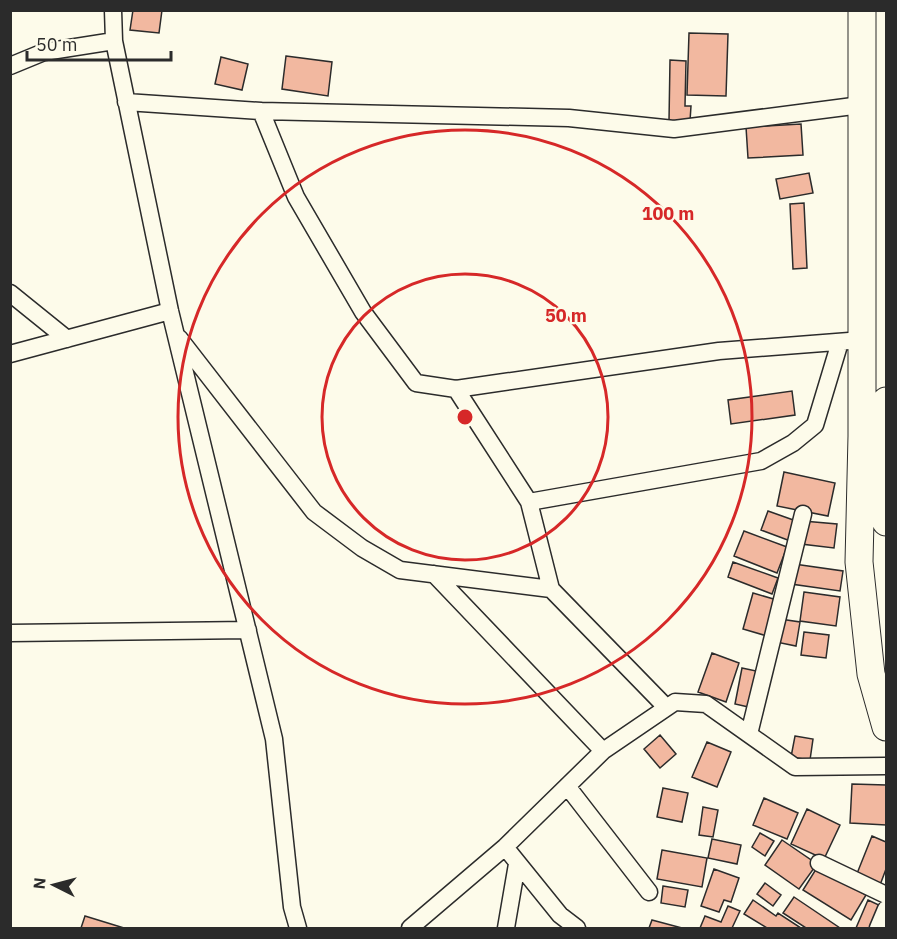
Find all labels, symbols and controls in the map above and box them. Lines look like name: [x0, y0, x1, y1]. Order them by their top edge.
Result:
scale bar: [27, 24, 171, 62]
text: 50 m: [36, 33, 78, 56]
text: 100 m: [642, 202, 694, 225]
text: 50 m: [545, 304, 587, 327]
centre of rings: [455, 407, 475, 427]
north arrow: [24, 855, 84, 915]
text: N: [29, 877, 50, 890]

